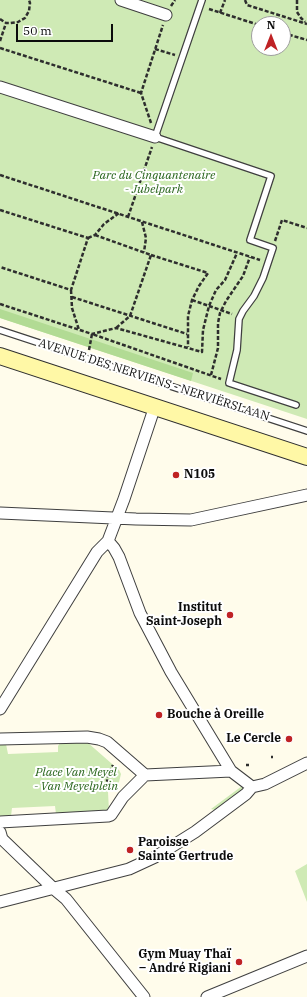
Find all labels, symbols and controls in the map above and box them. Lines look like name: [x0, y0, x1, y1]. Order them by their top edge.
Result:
scale bar: [18, 16, 115, 42]
north arrow: [251, 16, 291, 56]
text: N: [267, 18, 275, 32]
text: 50 m: [23, 23, 52, 38]
park label: Parc du Cinquantenaire - Jubelpark: [93, 169, 215, 197]
street label: AVENUE DES NERVIENS - NERVIËRSLAAN: [37, 336, 271, 424]
place label: N105: [184, 468, 215, 482]
marker: N105: [171, 470, 181, 480]
place label: Institut Saint-Joseph: [146, 601, 222, 629]
marker: Institut Saint-Joseph: [225, 610, 235, 620]
place label: Bouche à Oreille: [167, 708, 264, 722]
marker: Bouche à Oreille: [154, 710, 164, 720]
place label: Le Cercle: [226, 732, 281, 746]
marker: Le Cercle: [284, 734, 294, 744]
park label: Place Van Meyel - Van Meyelplein: [34, 766, 118, 794]
place label: Paroisse Sainte Gertrude: [138, 836, 233, 864]
marker: Paroisse Sainte Gertrude: [125, 845, 135, 855]
place label: Gym Muay Thaï – André Rigiani: [138, 948, 231, 976]
marker: Gym Muay Thaï – André Rigiani: [234, 957, 244, 967]

